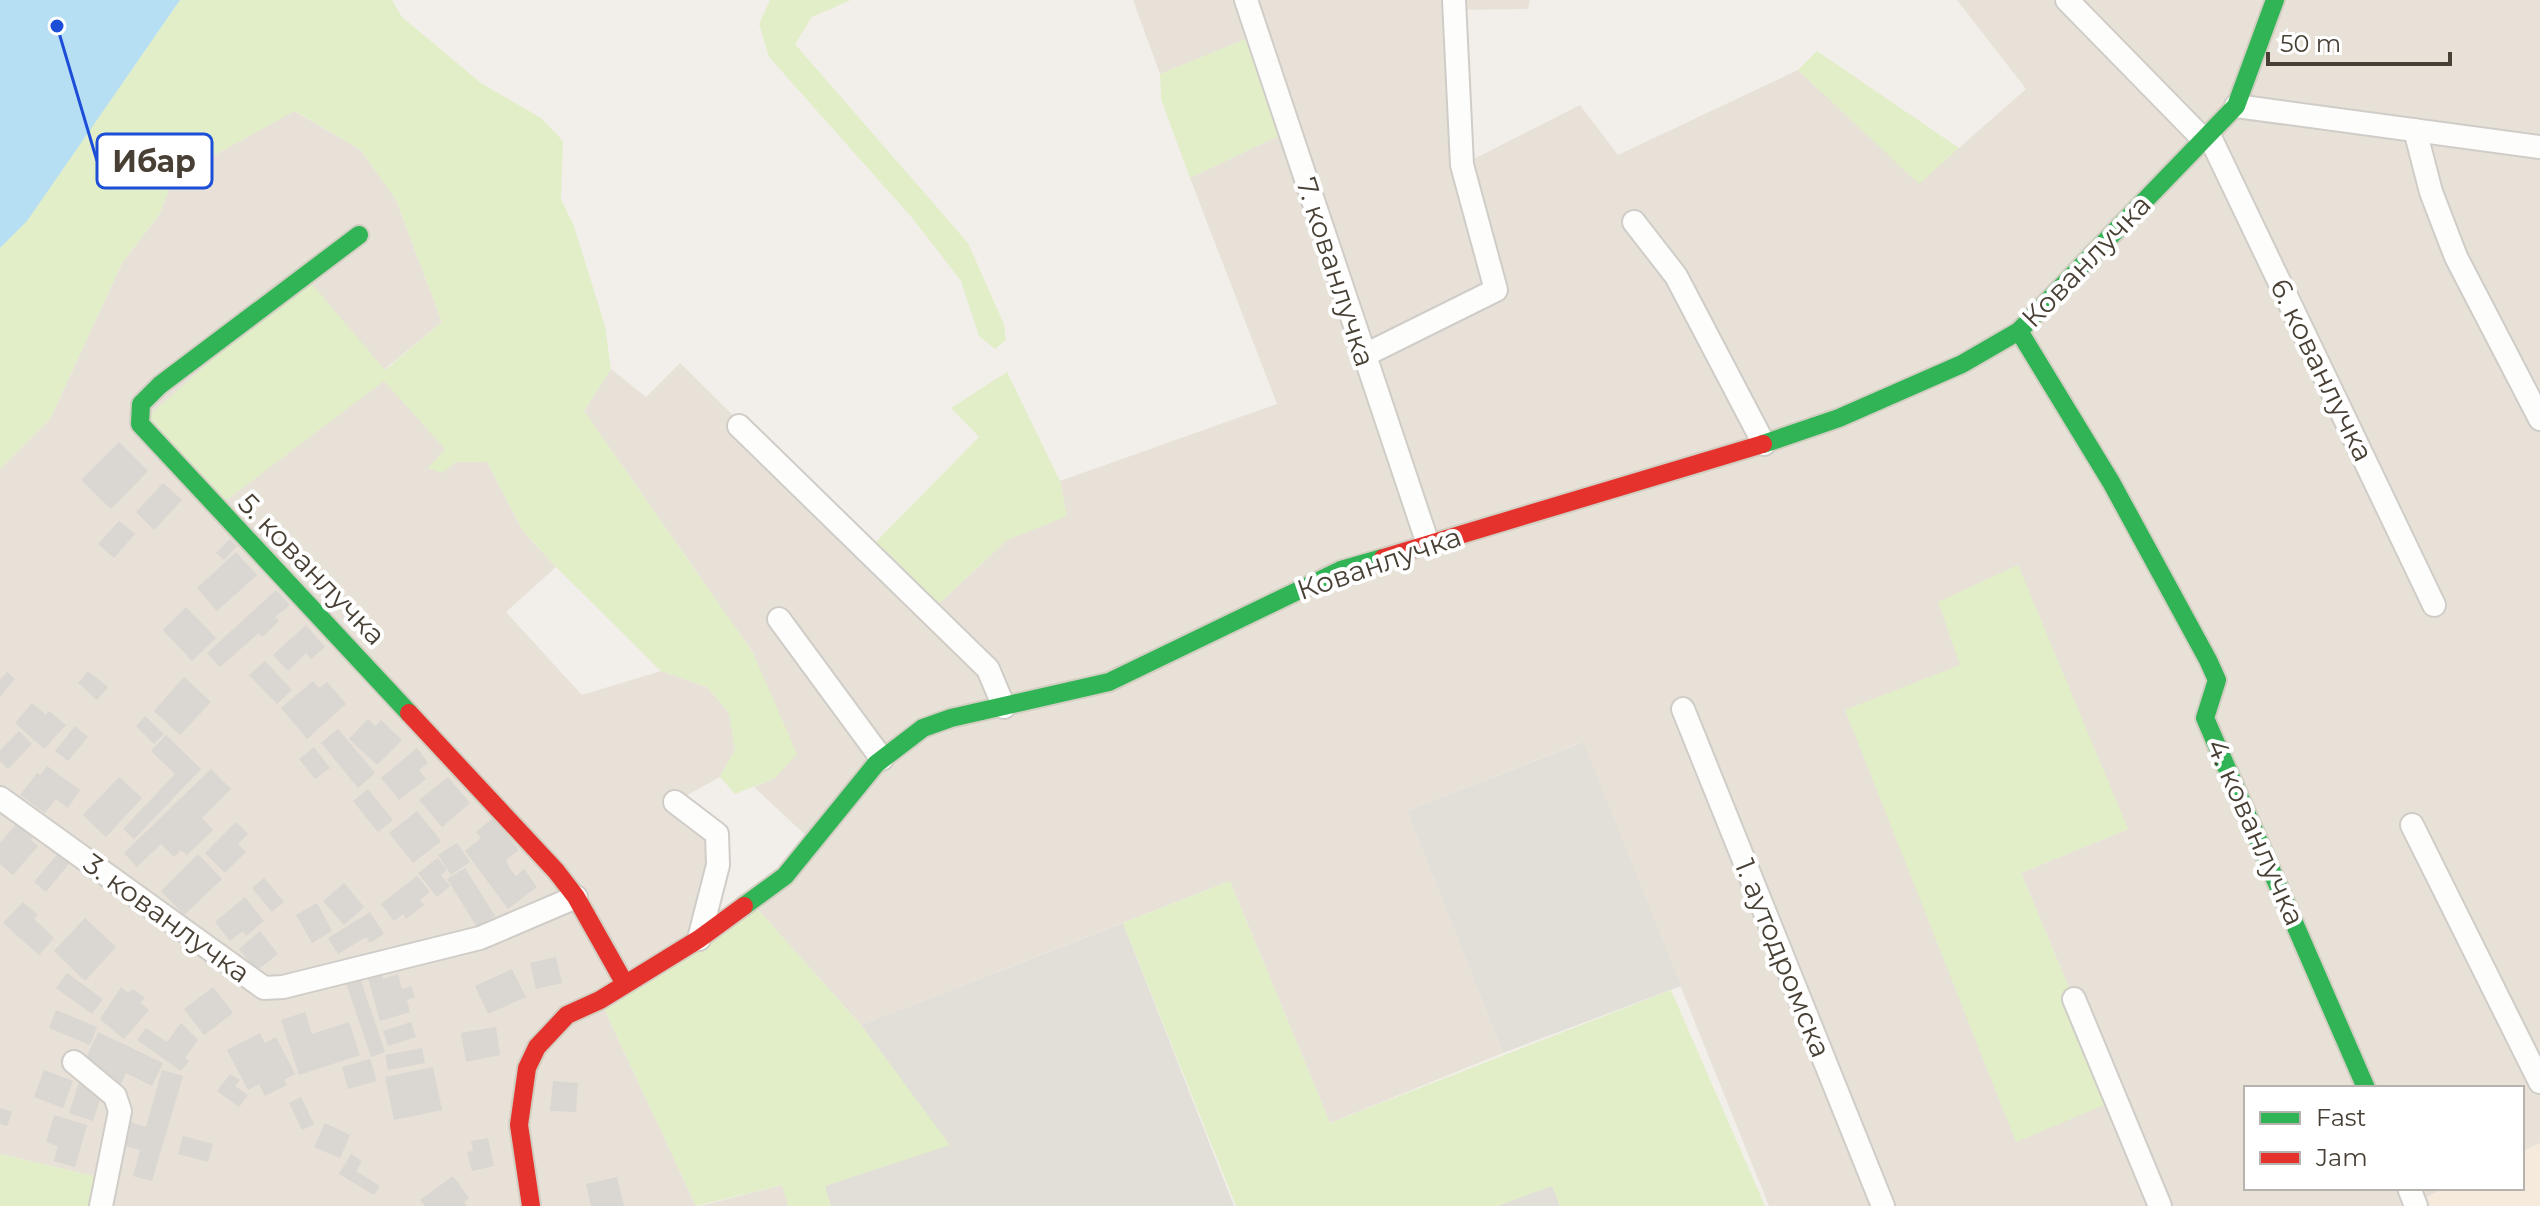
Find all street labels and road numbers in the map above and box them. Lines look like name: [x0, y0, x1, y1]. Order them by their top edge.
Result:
street label: 7. кованлучка: [1289, 173, 1383, 371]
street label: Кованлучка: [2014, 188, 2158, 334]
street label: 6. кованлучка: [2263, 273, 2381, 467]
street label: 5. кованлучка: [231, 486, 393, 652]
street label: Кованлучка: [1292, 519, 1466, 607]
street label: 4. кованлучка: [2200, 733, 2312, 931]
street label: 3. кованлучка: [77, 846, 257, 990]
street label: 1. аутодромска: [1728, 854, 1838, 1062]

